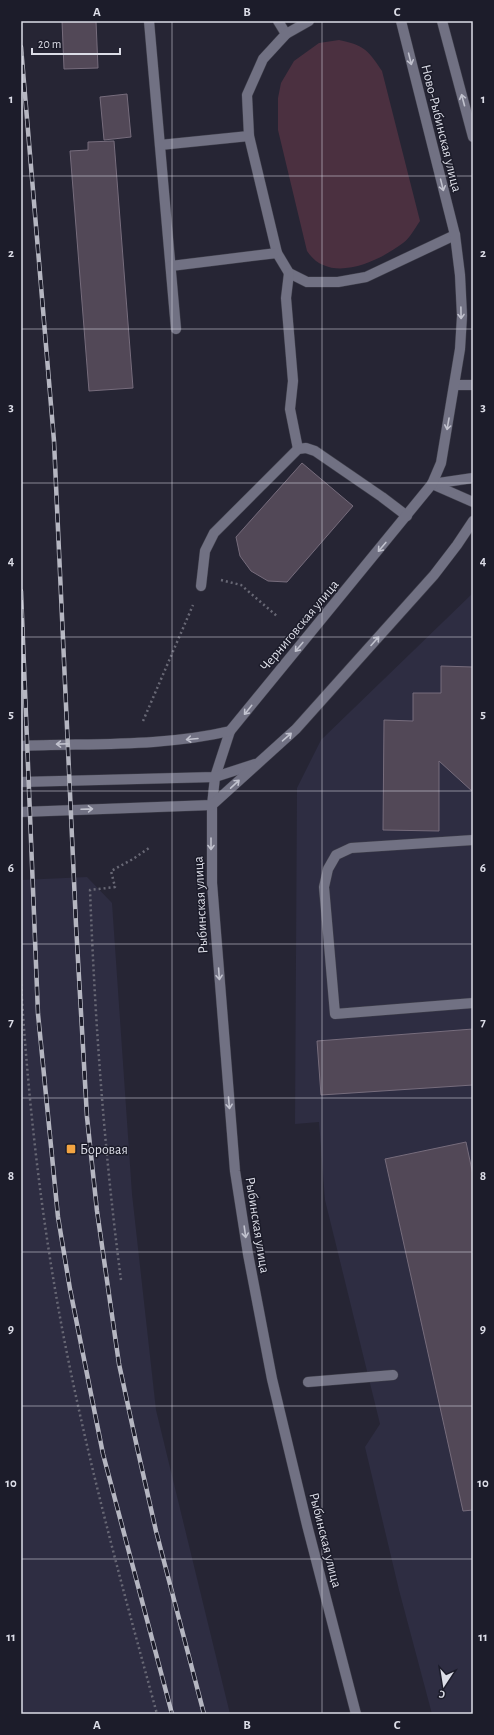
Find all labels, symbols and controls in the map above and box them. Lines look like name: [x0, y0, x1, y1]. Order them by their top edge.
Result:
text: A: [93, 6, 101, 19]
text: B: [243, 6, 251, 19]
text: C: [394, 6, 401, 19]
scale bar: [32, 30, 120, 56]
text: 20 m: [38, 38, 61, 50]
one-way arrow: [407, 52, 414, 65]
street label: Ново-Рыбинская улица: [418, 63, 464, 194]
text: 1: [9, 93, 13, 106]
text: 1: [481, 93, 485, 106]
one-way arrow: [459, 94, 466, 107]
one-way arrow: [439, 178, 446, 191]
text: 2: [8, 247, 14, 260]
text: 2: [480, 247, 486, 260]
one-way arrow: [458, 306, 465, 319]
text: 3: [8, 401, 14, 414]
text: 3: [480, 401, 486, 414]
one-way arrow: [444, 417, 452, 430]
one-way arrow: [377, 541, 386, 552]
text: 4: [8, 555, 15, 568]
text: 4: [480, 555, 487, 568]
street label: Черниговская улица: [258, 577, 342, 674]
one-way arrow: [370, 636, 379, 647]
one-way arrow: [294, 641, 303, 652]
one-way arrow: [243, 704, 252, 715]
text: 5: [8, 708, 14, 721]
text: 5: [480, 708, 486, 721]
one-way arrow: [282, 733, 292, 742]
one-way arrow: [186, 735, 199, 742]
one-way arrow: [56, 741, 69, 748]
one-way arrow: [230, 780, 240, 789]
one-way arrow: [80, 805, 93, 813]
one-way arrow: [207, 837, 215, 850]
street label: Рыбинская улица: [191, 855, 211, 954]
text: 6: [8, 862, 14, 875]
text: 6: [480, 862, 486, 875]
one-way arrow: [215, 967, 222, 980]
text: 7: [8, 1016, 14, 1029]
text: 7: [480, 1016, 486, 1029]
one-way arrow: [226, 1096, 233, 1109]
marker: Боровая: [65, 1143, 77, 1155]
place label: Боровая: [80, 1143, 128, 1157]
text: 8: [8, 1170, 14, 1183]
text: 8: [480, 1170, 486, 1183]
street label: Рыбинская улица: [242, 1176, 272, 1275]
one-way arrow: [241, 1226, 249, 1239]
text: 9: [8, 1323, 14, 1336]
text: 9: [480, 1323, 486, 1336]
text: 10: [5, 1477, 17, 1490]
text: 10: [477, 1477, 489, 1490]
street label: Рыбинская улица: [306, 1491, 344, 1590]
text: 11: [6, 1631, 16, 1644]
text: 11: [478, 1631, 488, 1644]
north arrow: [424, 1665, 464, 1705]
text: С: [438, 1688, 446, 1700]
text: A: [93, 1719, 101, 1732]
text: B: [243, 1719, 251, 1732]
text: C: [394, 1719, 401, 1732]

